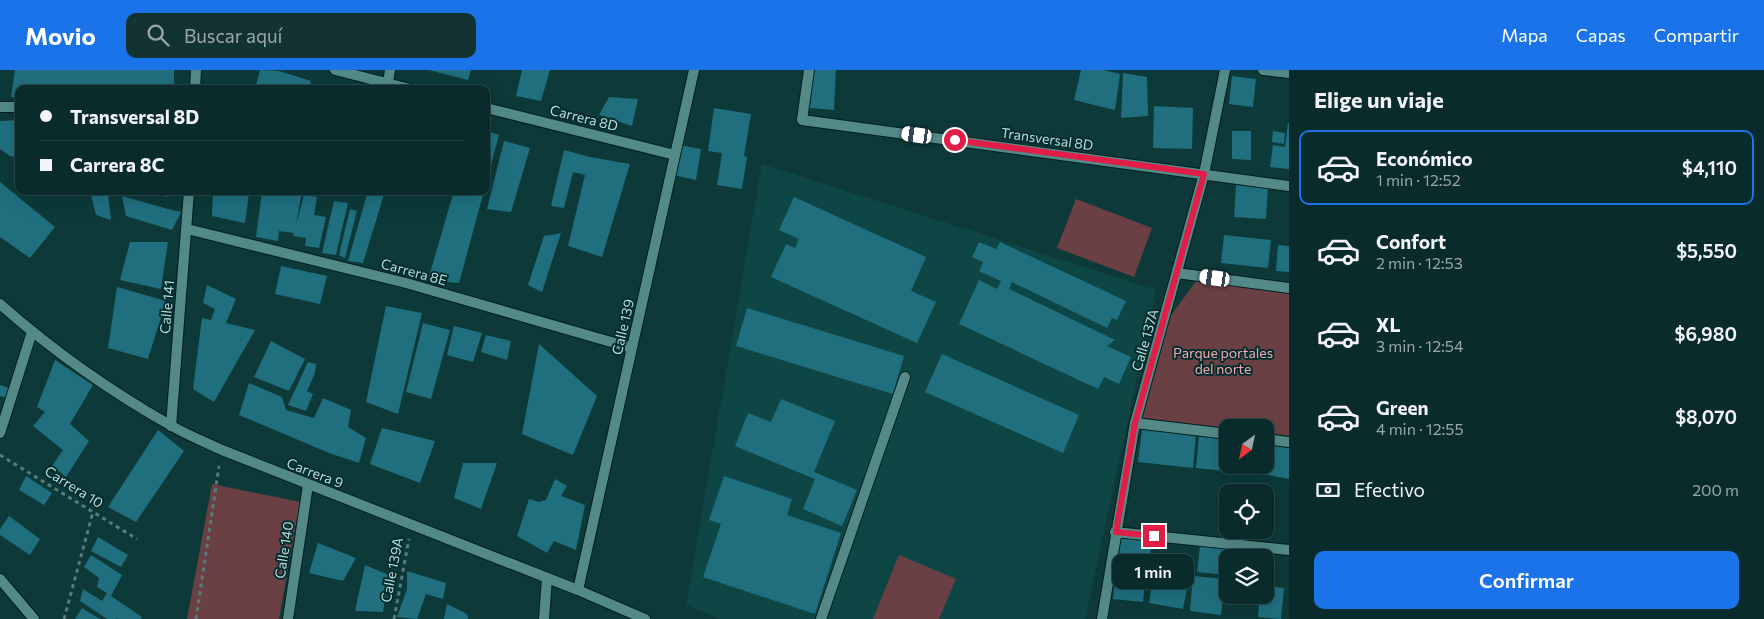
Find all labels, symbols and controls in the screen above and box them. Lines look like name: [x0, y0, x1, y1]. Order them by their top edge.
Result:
search box: [126, 13, 476, 58]
text: Movio: [25, 21, 96, 50]
icon: search: [144, 21, 172, 49]
text: Buscar aquí: [184, 24, 283, 47]
text: Mapa: [1501, 24, 1548, 46]
text: Capas: [1576, 24, 1626, 46]
text: Compartir: [1654, 24, 1739, 46]
text: Elige un viaje: [1314, 86, 1444, 113]
street label: Carrera 8D: [548, 101, 620, 134]
text: Transversal 8D: [70, 105, 199, 128]
street label: Transversal 8D: [1000, 124, 1094, 153]
car: [901, 125, 932, 145]
route start: [944, 129, 966, 151]
icon: car: [1316, 145, 1361, 190]
text: Económico: [1376, 147, 1473, 170]
text: Carrera 8C: [70, 153, 164, 176]
text: $4,110: [1682, 156, 1737, 179]
text: 1 min · 12:52: [1376, 170, 1461, 189]
icon: car: [1316, 228, 1361, 273]
text: Confort: [1376, 230, 1446, 253]
text: $5,550: [1676, 239, 1737, 262]
text: 2 min · 12:53: [1376, 253, 1463, 272]
street label: Carrera 8E: [379, 255, 449, 288]
car: [1199, 268, 1230, 288]
street label: Calle 141: [156, 279, 177, 335]
street label: Calle 139: [608, 297, 637, 356]
street label: Calle 137A: [1128, 306, 1162, 373]
icon: car: [1316, 311, 1361, 356]
text: XL: [1376, 313, 1401, 336]
text: $6,980: [1675, 322, 1737, 345]
text: 3 min · 12:54: [1376, 336, 1464, 355]
park label: Parque portales del norte: [1173, 344, 1273, 377]
icon: car: [1316, 394, 1361, 439]
text: Green: [1376, 396, 1428, 419]
text: $8,070: [1675, 405, 1737, 428]
north arrow: [1219, 419, 1274, 474]
map controls: [1219, 419, 1274, 604]
text: 4 min · 12:55: [1376, 419, 1464, 438]
street label: Carrera 9: [284, 454, 346, 491]
street label: Carrera 10: [42, 462, 107, 511]
icon: cash: [1314, 476, 1342, 504]
text: Efectivo: [1354, 478, 1425, 501]
text: 200 m: [1692, 480, 1739, 499]
button: locate: [1219, 484, 1274, 539]
street label: Calle 140: [271, 520, 296, 580]
route end: [1143, 525, 1165, 547]
street label: Calle 139A: [377, 536, 406, 604]
button: layers: [1219, 549, 1274, 604]
button: Confirmar: [1314, 551, 1739, 609]
callout: 1 min: [1113, 554, 1195, 588]
text: 1 min: [1134, 562, 1172, 581]

